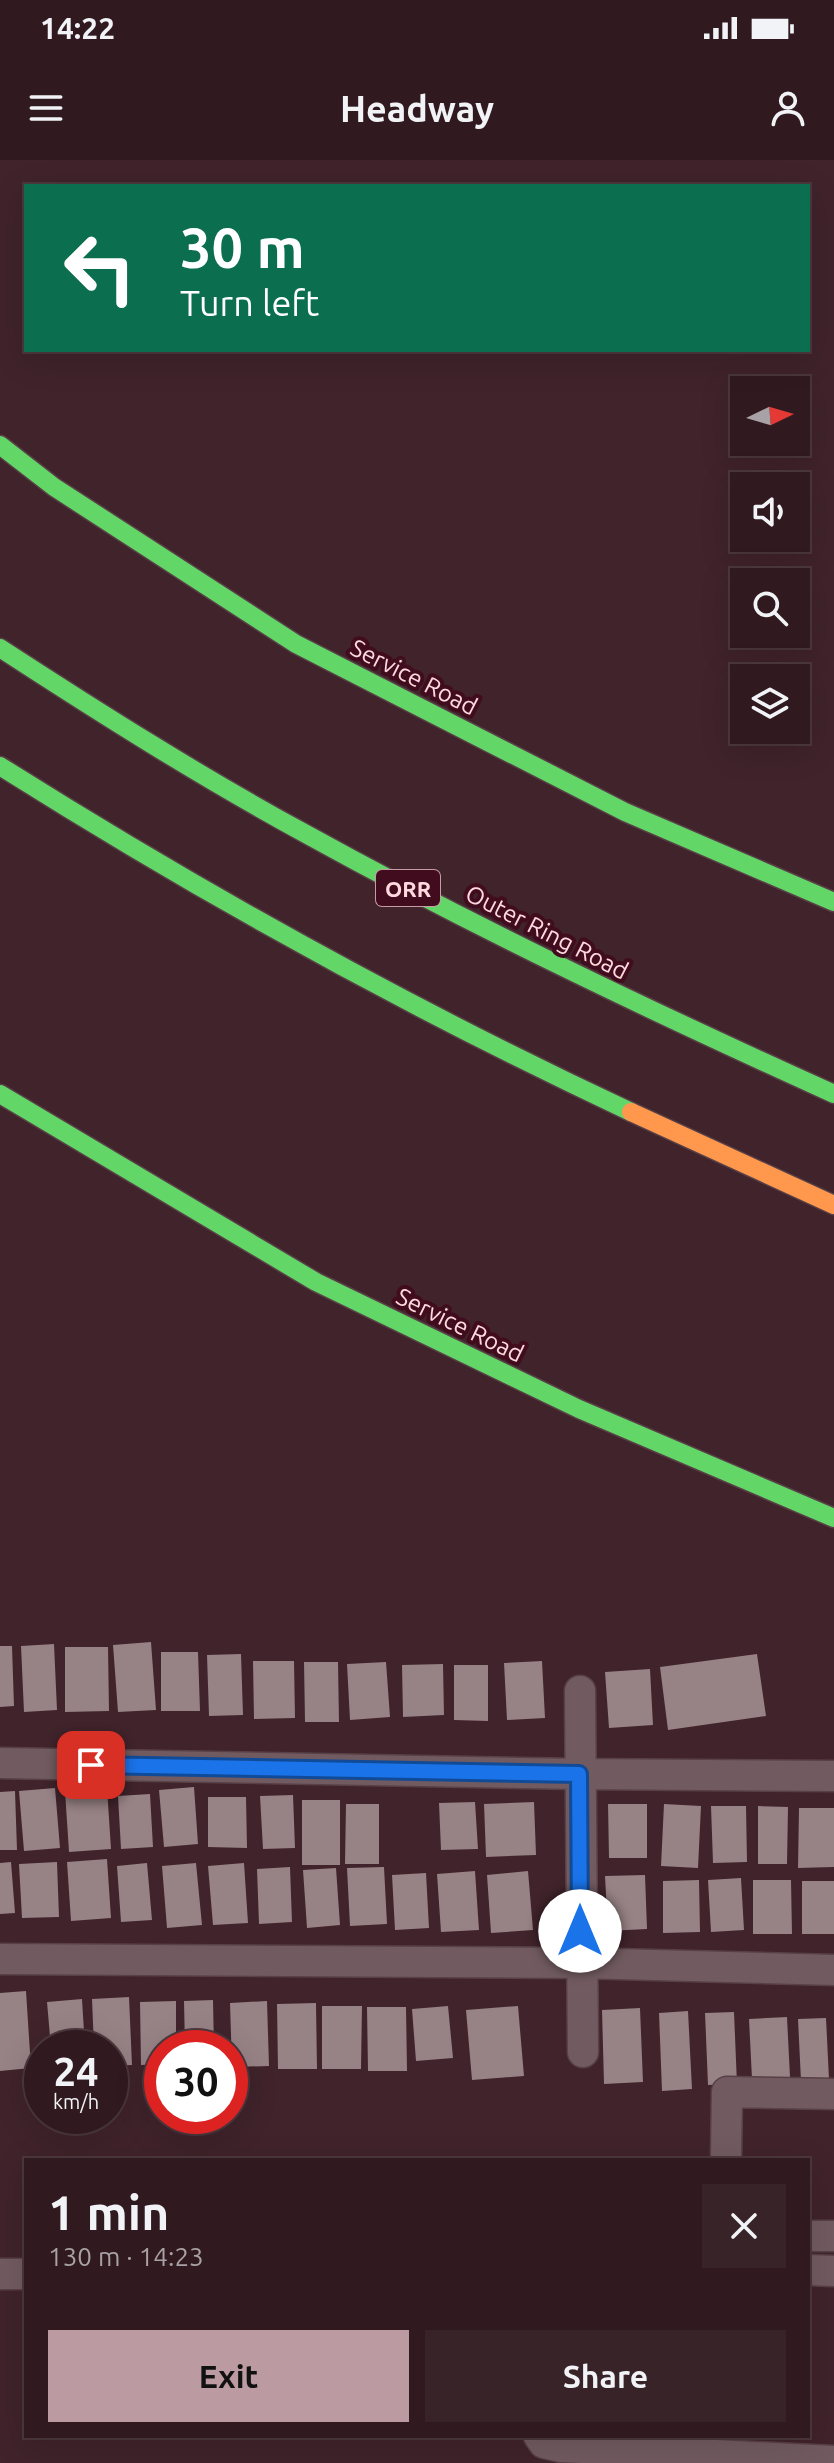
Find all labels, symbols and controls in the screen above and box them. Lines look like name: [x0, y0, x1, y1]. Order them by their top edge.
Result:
text: 14:22: [40, 11, 115, 45]
icon: menu: [24, 86, 68, 130]
icon: person: [766, 86, 810, 130]
text: Headway: [340, 88, 494, 129]
icon: left: [48, 216, 152, 320]
text: 30 m: [180, 216, 305, 279]
text: Turn left: [180, 282, 319, 323]
north arrow: [730, 376, 810, 456]
map controls: [730, 376, 810, 744]
button: sound: [730, 472, 810, 552]
button: search: [730, 568, 810, 648]
street label: Service Road: [346, 634, 482, 720]
button: layers: [730, 664, 810, 744]
road number: ORR: [376, 870, 440, 906]
street label: Outer Ring Road: [461, 879, 633, 985]
street label: Service Road: [392, 1283, 528, 1367]
pin: [57, 1731, 125, 1799]
icon: arrive: [69, 1743, 113, 1787]
position arrow: [538, 1889, 622, 1973]
speed limit sign: 30: [144, 2030, 248, 2134]
text: 24: [53, 2049, 99, 2094]
text: km/h: [53, 2090, 99, 2113]
button: close: [702, 2184, 786, 2268]
text: 1 min: [48, 2185, 169, 2239]
text: 130 m · 14:23: [48, 2242, 204, 2271]
button: Exit: [48, 2330, 409, 2422]
button: Share: [425, 2330, 786, 2422]

